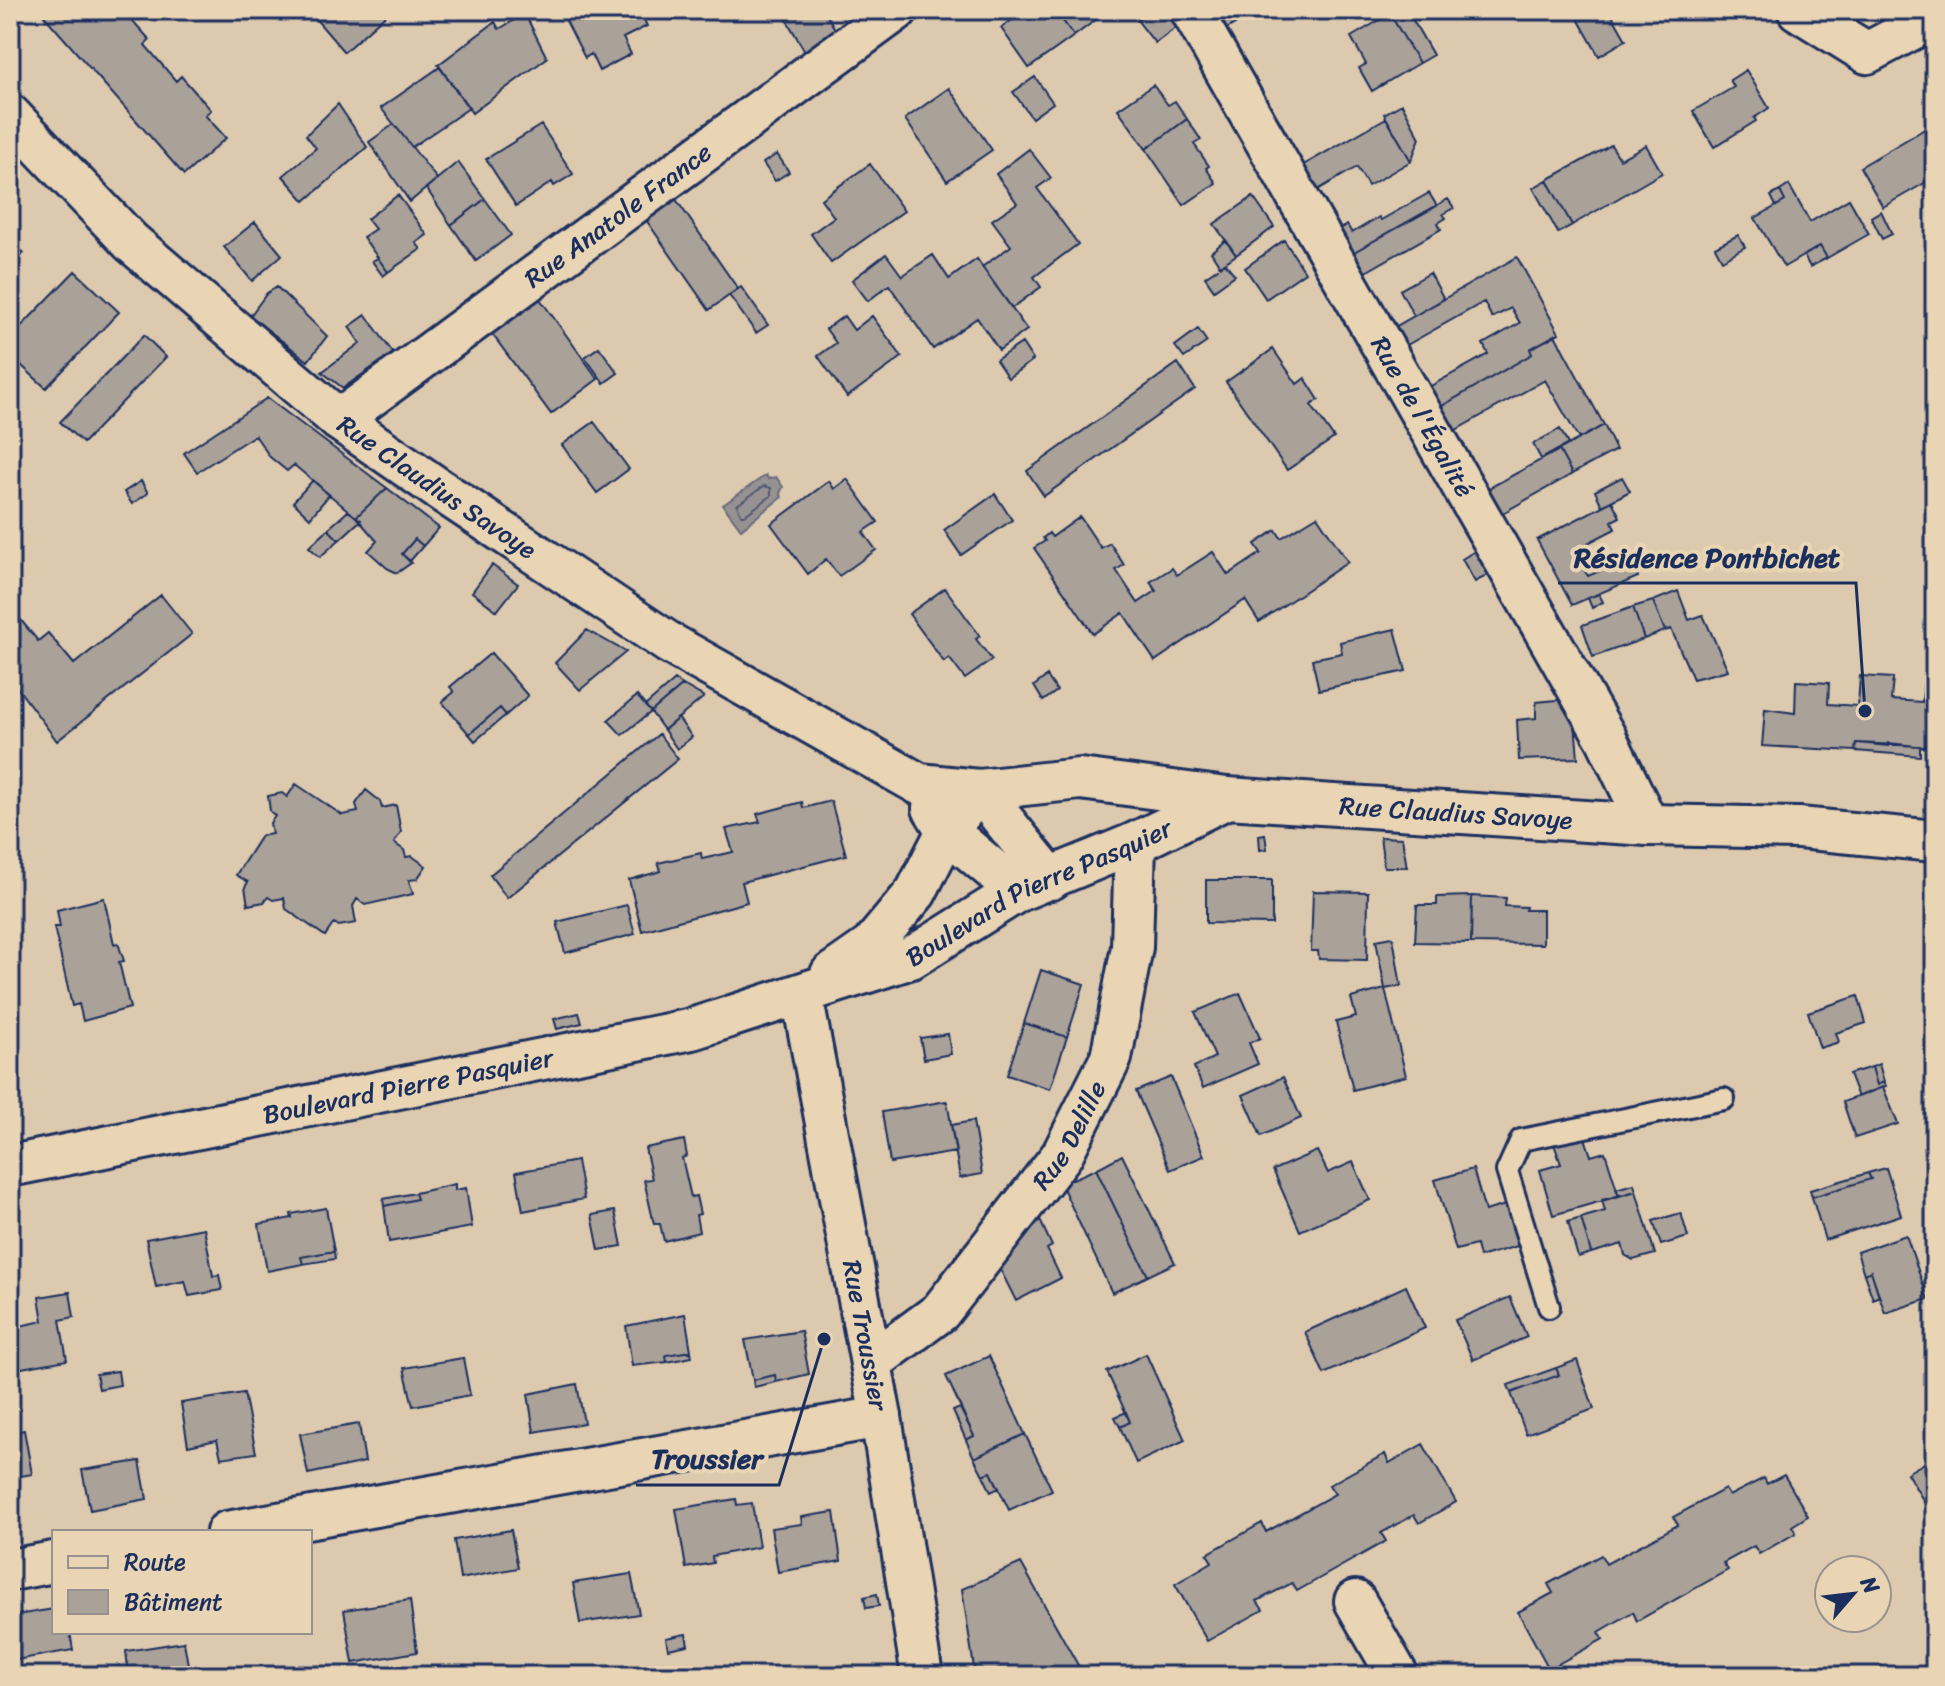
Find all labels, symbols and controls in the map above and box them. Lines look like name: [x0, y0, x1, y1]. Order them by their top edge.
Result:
street label: Rue Anatole France: [514, 130, 722, 300]
street label: Rue de l'Égalité: [1358, 327, 1487, 506]
street label: Rue Claudius Savoye: [328, 402, 547, 572]
callout: Résidence Pontbichet: [1558, 531, 1856, 583]
text: Résidence Pontbichet: [1573, 533, 1841, 582]
street label: Rue Claudius Savoye: [1338, 782, 1574, 843]
street label: Boulevard Pierre Pasquier: [896, 805, 1182, 979]
street label: Boulevard Pierre Pasquier: [259, 1034, 559, 1138]
street label: Rue Delille: [1020, 1072, 1119, 1200]
street label: Rue Troussier: [829, 1256, 902, 1415]
callout: Troussier: [636, 1433, 779, 1485]
text: Troussier: [651, 1434, 765, 1483]
legend: [52, 1530, 312, 1634]
text: Route: [124, 1541, 186, 1583]
north arrow: [1813, 1554, 1893, 1634]
text: N: [1849, 1568, 1891, 1601]
text: Bâtiment: [124, 1581, 223, 1623]

